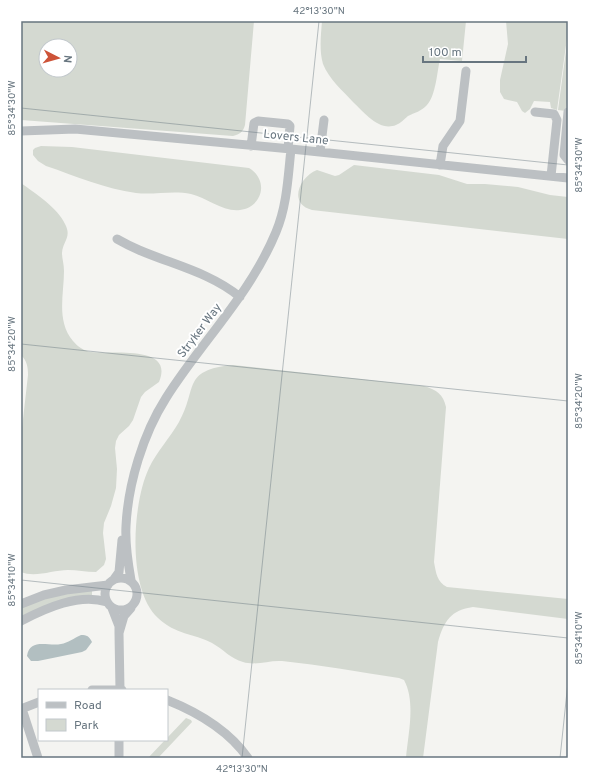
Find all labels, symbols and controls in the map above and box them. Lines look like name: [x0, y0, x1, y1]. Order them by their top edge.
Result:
text: 42°13'30"N: [293, 5, 345, 18]
north arrow: [38, 38, 78, 78]
scale bar: [423, 38, 526, 64]
text: 100 m: [429, 45, 462, 61]
text: N: [60, 54, 74, 64]
text: 85°34'30"W: [6, 80, 19, 136]
street label: Lovers Lane: [263, 127, 329, 149]
text: 85°34'30"W: [573, 137, 586, 193]
street label: Stryker Way: [174, 300, 226, 362]
text: 85°34'20"W: [6, 316, 19, 372]
text: 85°34'20"W: [573, 373, 586, 429]
text: 85°34'10"W: [6, 553, 19, 607]
text: 85°34'10"W: [573, 611, 586, 665]
legend: [38, 689, 168, 741]
text: Road: [74, 698, 102, 714]
text: Park: [74, 718, 99, 734]
text: 42°13'30"N: [216, 763, 268, 776]

